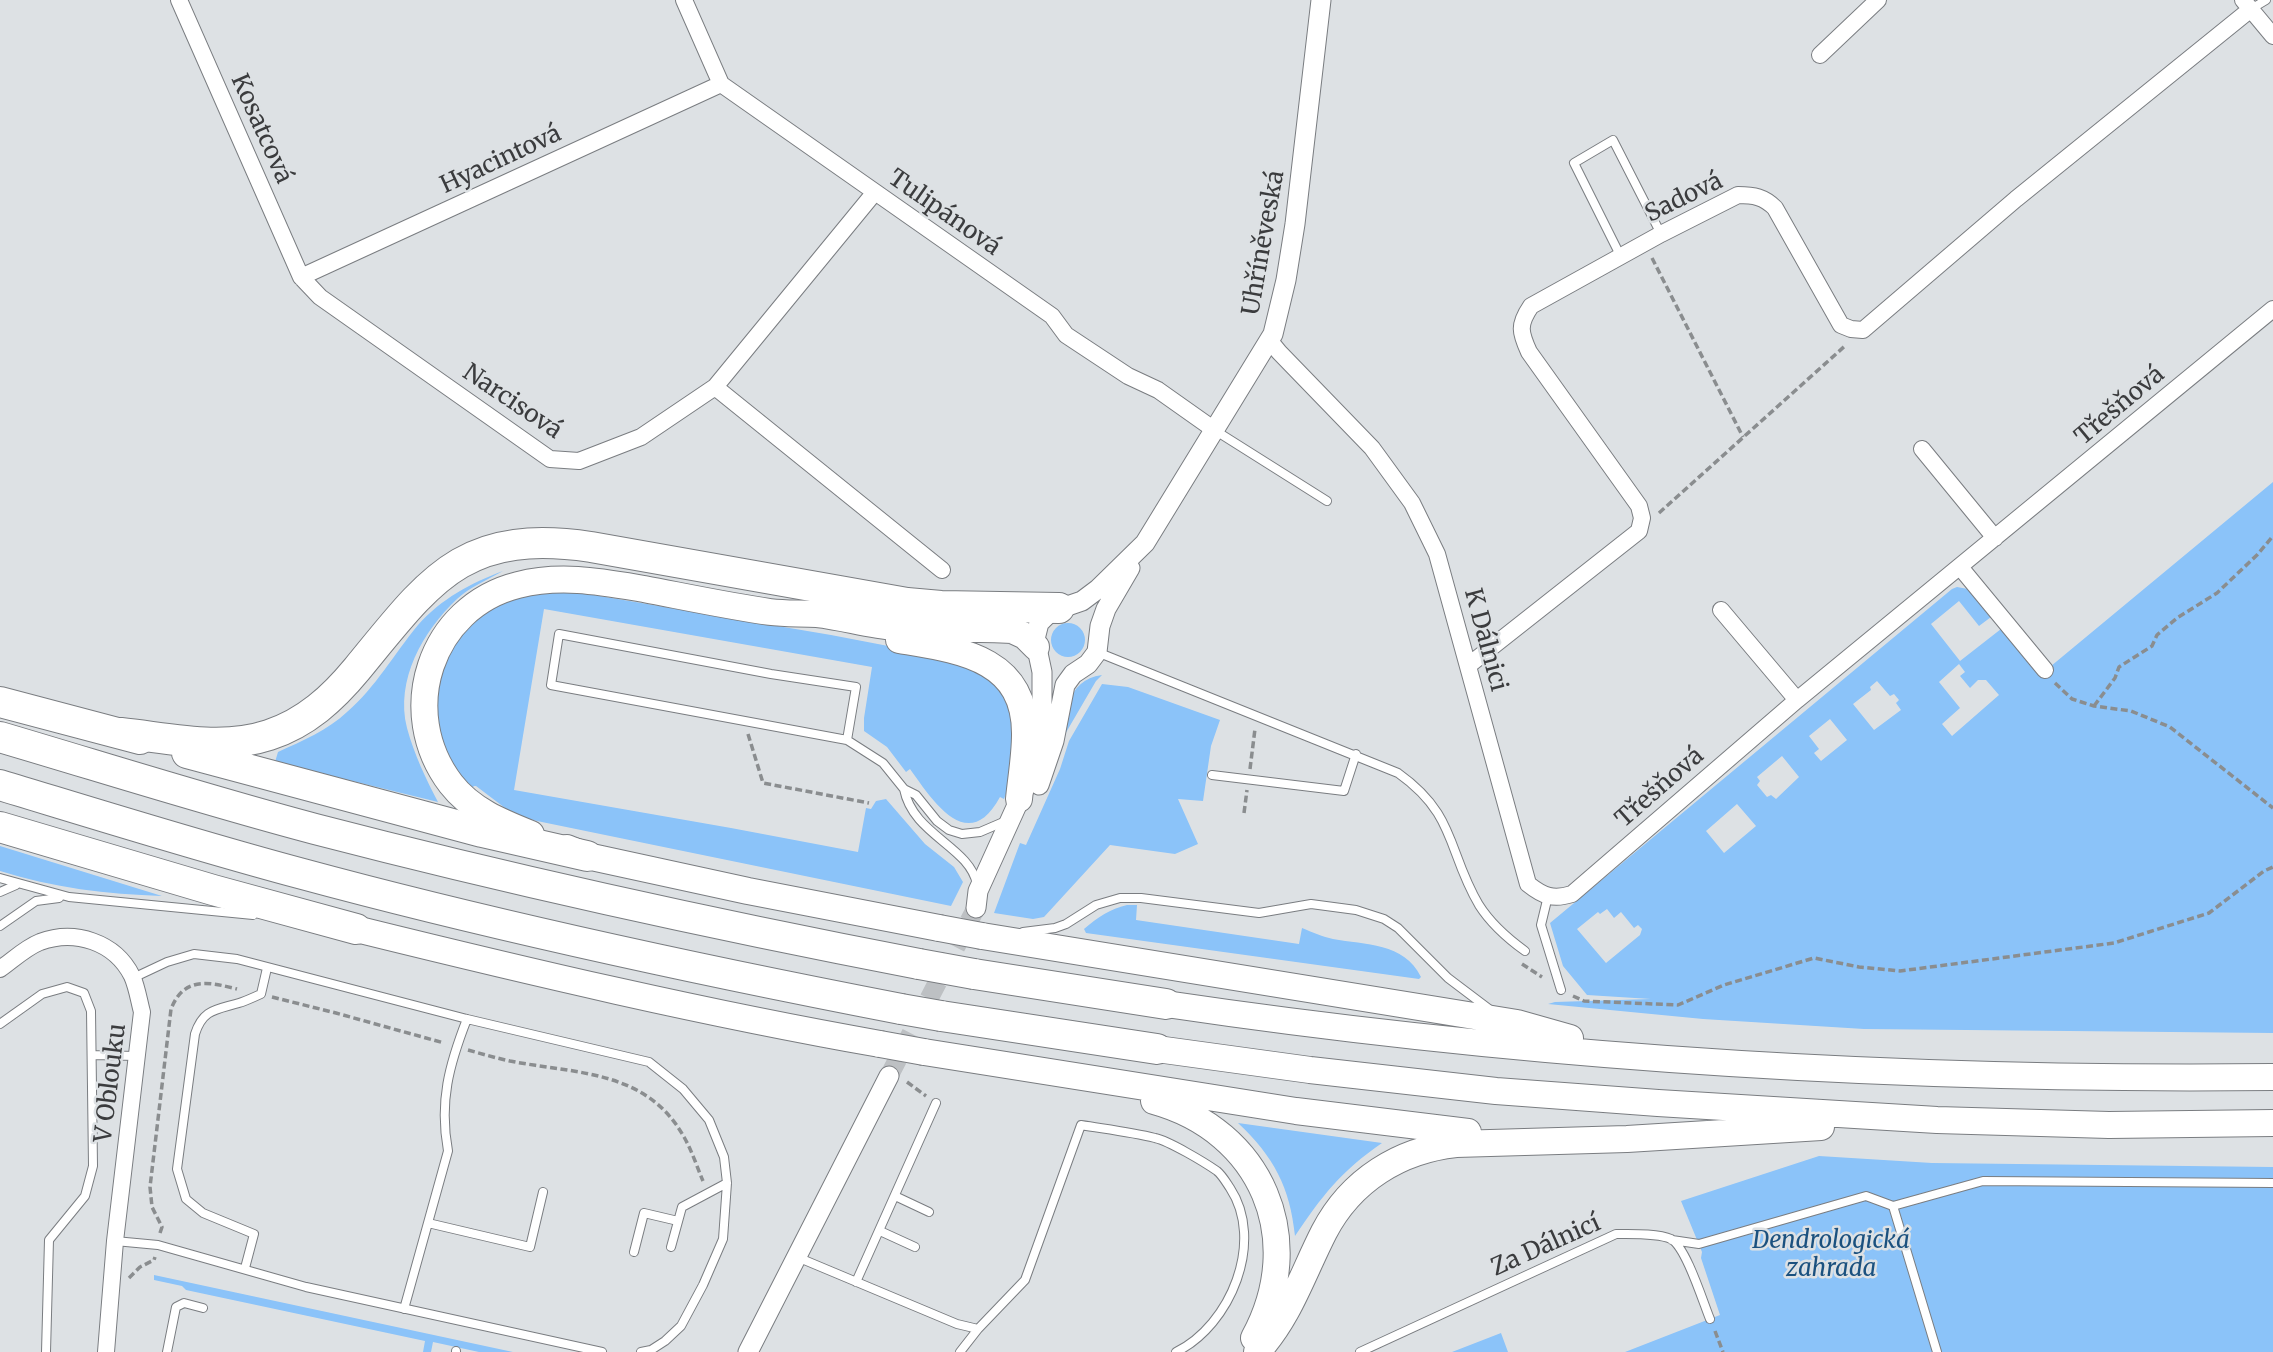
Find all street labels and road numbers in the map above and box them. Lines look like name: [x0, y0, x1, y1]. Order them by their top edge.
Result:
street label: Kosatcová: [224, 70, 298, 188]
street label: Hyacintová: [436, 120, 566, 200]
street label: Tulipánová: [882, 164, 1006, 262]
street label: Sadová: [1641, 167, 1727, 229]
street label: Uhříněveská: [1237, 168, 1291, 318]
street label: Narcisová: [457, 358, 567, 446]
street label: Třešňová: [2070, 360, 2170, 452]
street label: K Dálnici: [1458, 586, 1512, 694]
street label: Třešňová: [1610, 742, 1710, 834]
street label: V Oblouku: [89, 1022, 133, 1144]
street label: Za Dálnicí: [1487, 1209, 1605, 1283]

